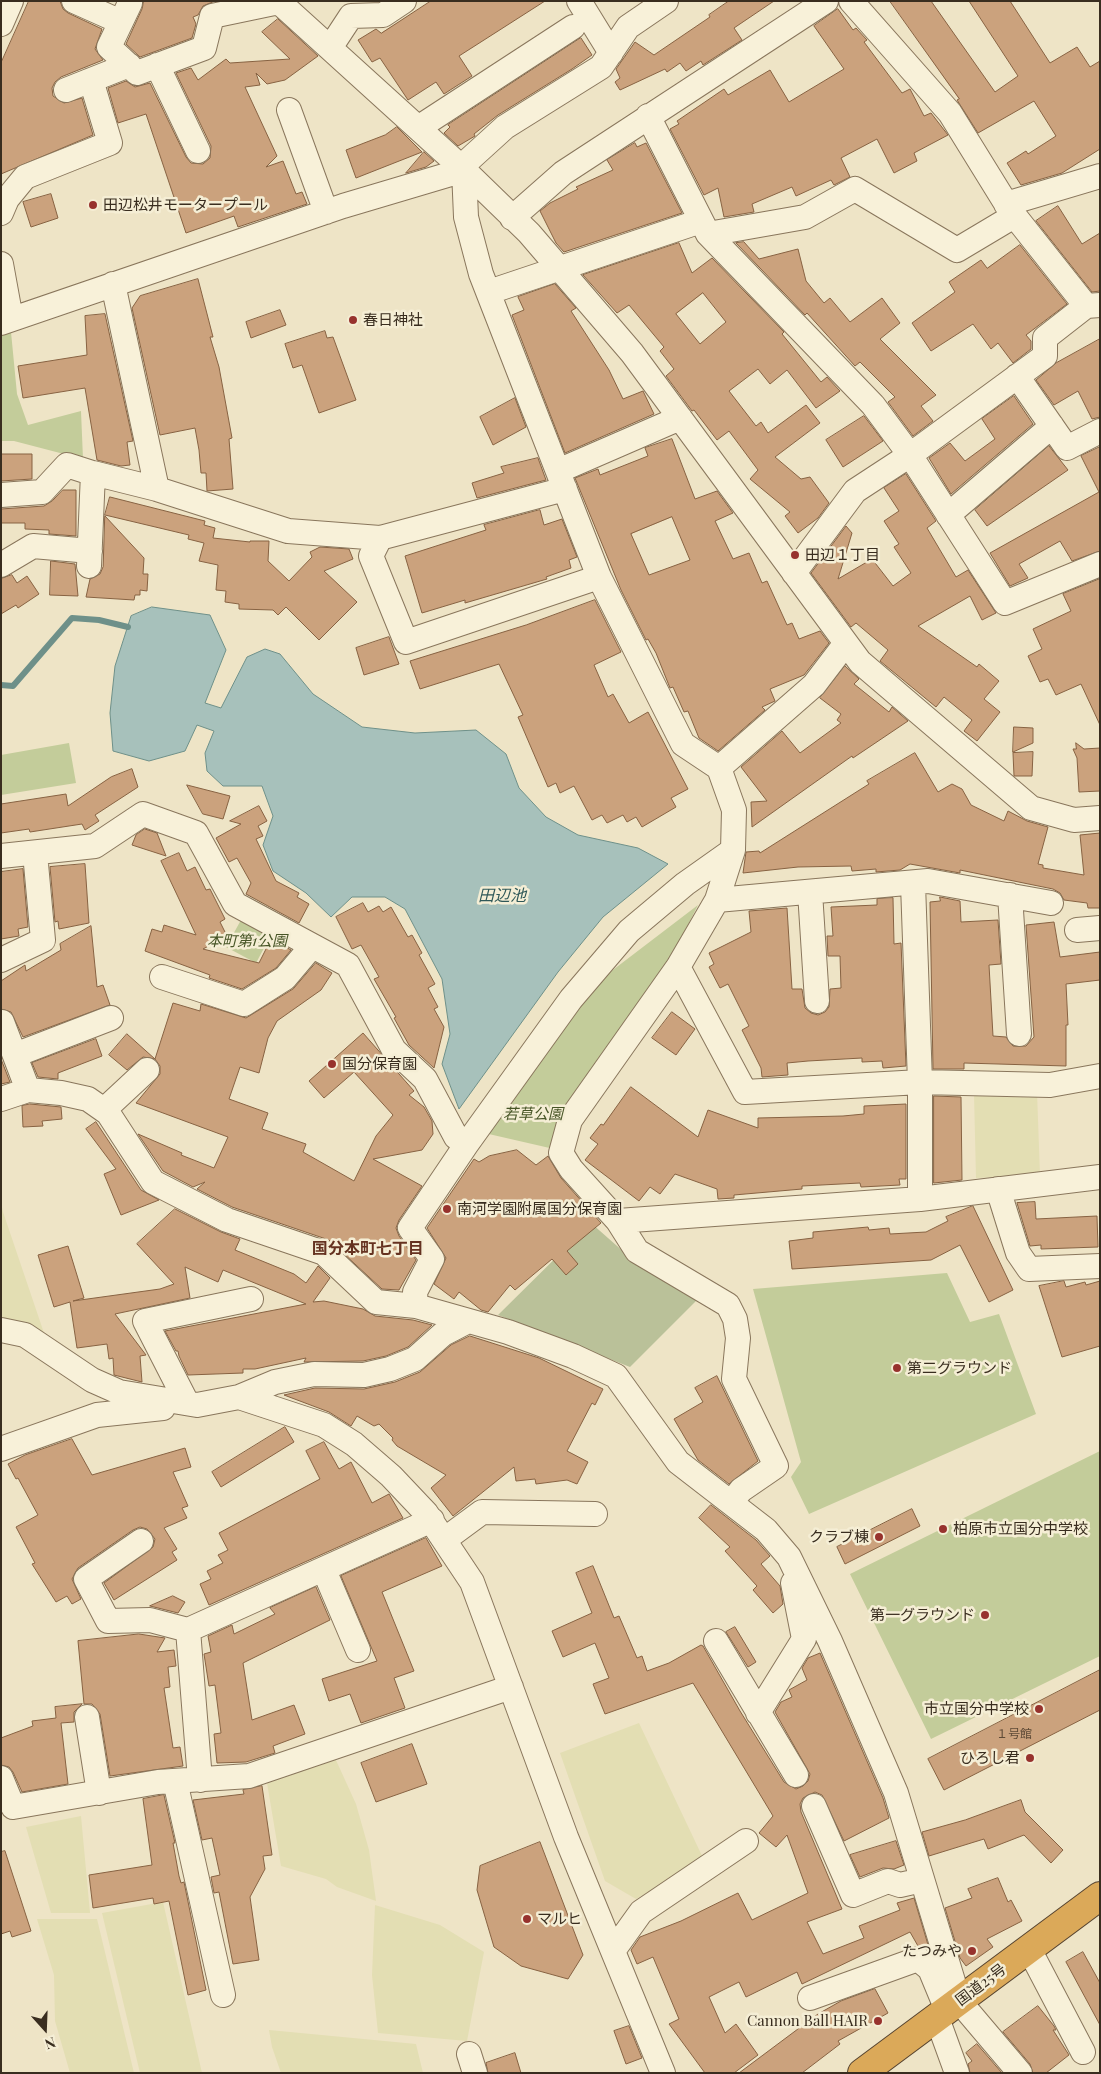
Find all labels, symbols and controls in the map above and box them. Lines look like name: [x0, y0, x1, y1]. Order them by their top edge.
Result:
place label: 田辺松井モータープール: [103, 196, 268, 214]
marker: 田辺松井モータープール: [87, 199, 99, 211]
place label: 春日神社: [363, 311, 423, 329]
marker: 春日神社: [347, 314, 359, 326]
place label: 田辺１丁目: [805, 546, 880, 564]
marker: 田辺１丁目: [789, 549, 801, 561]
water label: 田辺池: [478, 886, 526, 906]
park label: 本町第1公園: [207, 932, 287, 950]
place label: 国分保育園: [342, 1055, 417, 1073]
marker: 国分保育園: [326, 1058, 338, 1070]
park label: 若草公園: [503, 1105, 563, 1123]
place label: 南河学園附属国分保育園: [457, 1200, 622, 1218]
marker: 南河学園附属国分保育園: [441, 1203, 453, 1215]
district label: 国分本町七丁目: [312, 1239, 424, 1259]
place label: 第二グラウンド: [907, 1359, 1012, 1377]
marker: 第二グラウンド: [891, 1362, 903, 1374]
place label: 柏原市立国分中学校: [953, 1520, 1088, 1538]
marker: 柏原市立国分中学校: [937, 1523, 949, 1535]
place label: クラブ棟: [809, 1528, 869, 1546]
marker: クラブ棟: [873, 1531, 885, 1543]
place label: 第一グラウンド: [870, 1606, 975, 1624]
marker: 第一グラウンド: [979, 1609, 991, 1621]
place label: 市立国分中学校: [924, 1700, 1029, 1718]
marker: 市立国分中学校: [1033, 1703, 1045, 1715]
house number: １号館: [996, 1727, 1032, 1741]
place label: ひろし君: [960, 1749, 1020, 1767]
marker: ひろし君: [1024, 1752, 1036, 1764]
place label: マルヒ: [537, 1910, 582, 1928]
marker: マルヒ: [521, 1913, 533, 1925]
place label: たつみや: [902, 1942, 962, 1960]
marker: たつみや: [966, 1945, 978, 1957]
street label: 国道25号: [952, 1960, 1010, 2010]
north arrow: [20, 2004, 70, 2054]
place label: Cannon Ball HAIR: [747, 2012, 868, 2030]
marker: Cannon Ball HAIR: [872, 2015, 884, 2027]
text: N: [42, 2033, 58, 2054]

